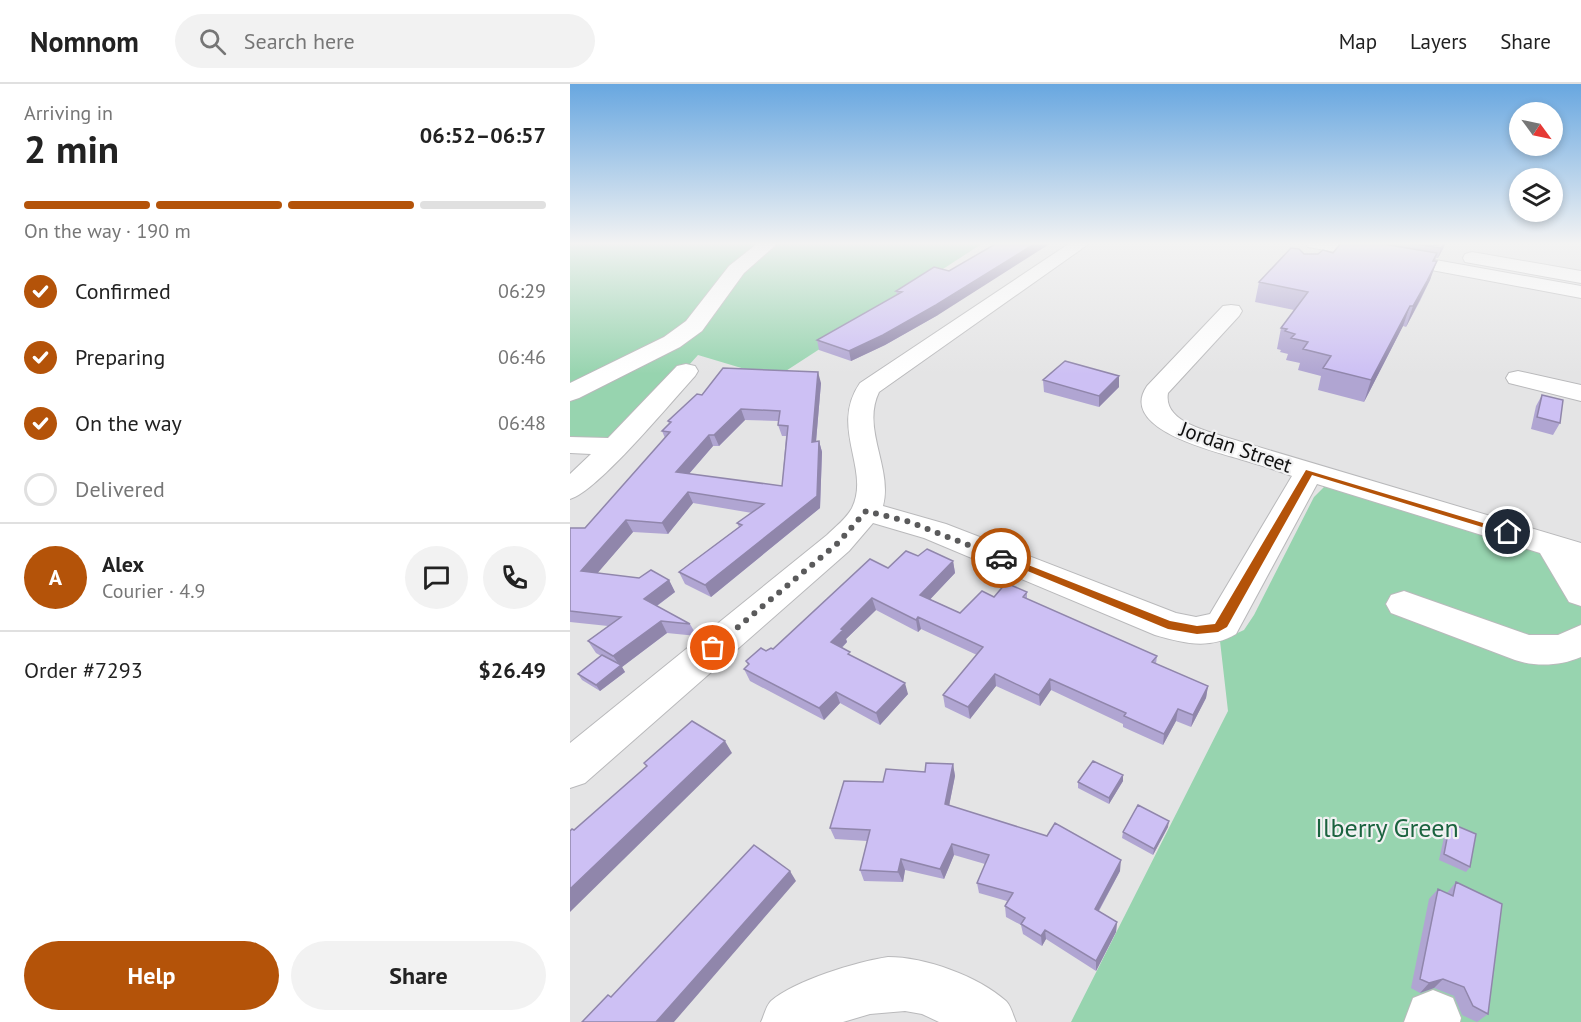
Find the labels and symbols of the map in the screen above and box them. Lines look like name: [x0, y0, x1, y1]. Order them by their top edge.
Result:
north arrow: [1509, 102, 1563, 156]
street label: Jordan Street: [1175, 415, 1296, 479]
pin: [1482, 506, 1533, 557]
courier: [971, 528, 1031, 588]
pin: [687, 622, 738, 673]
park label: Ilberry Green: [1315, 811, 1459, 844]

